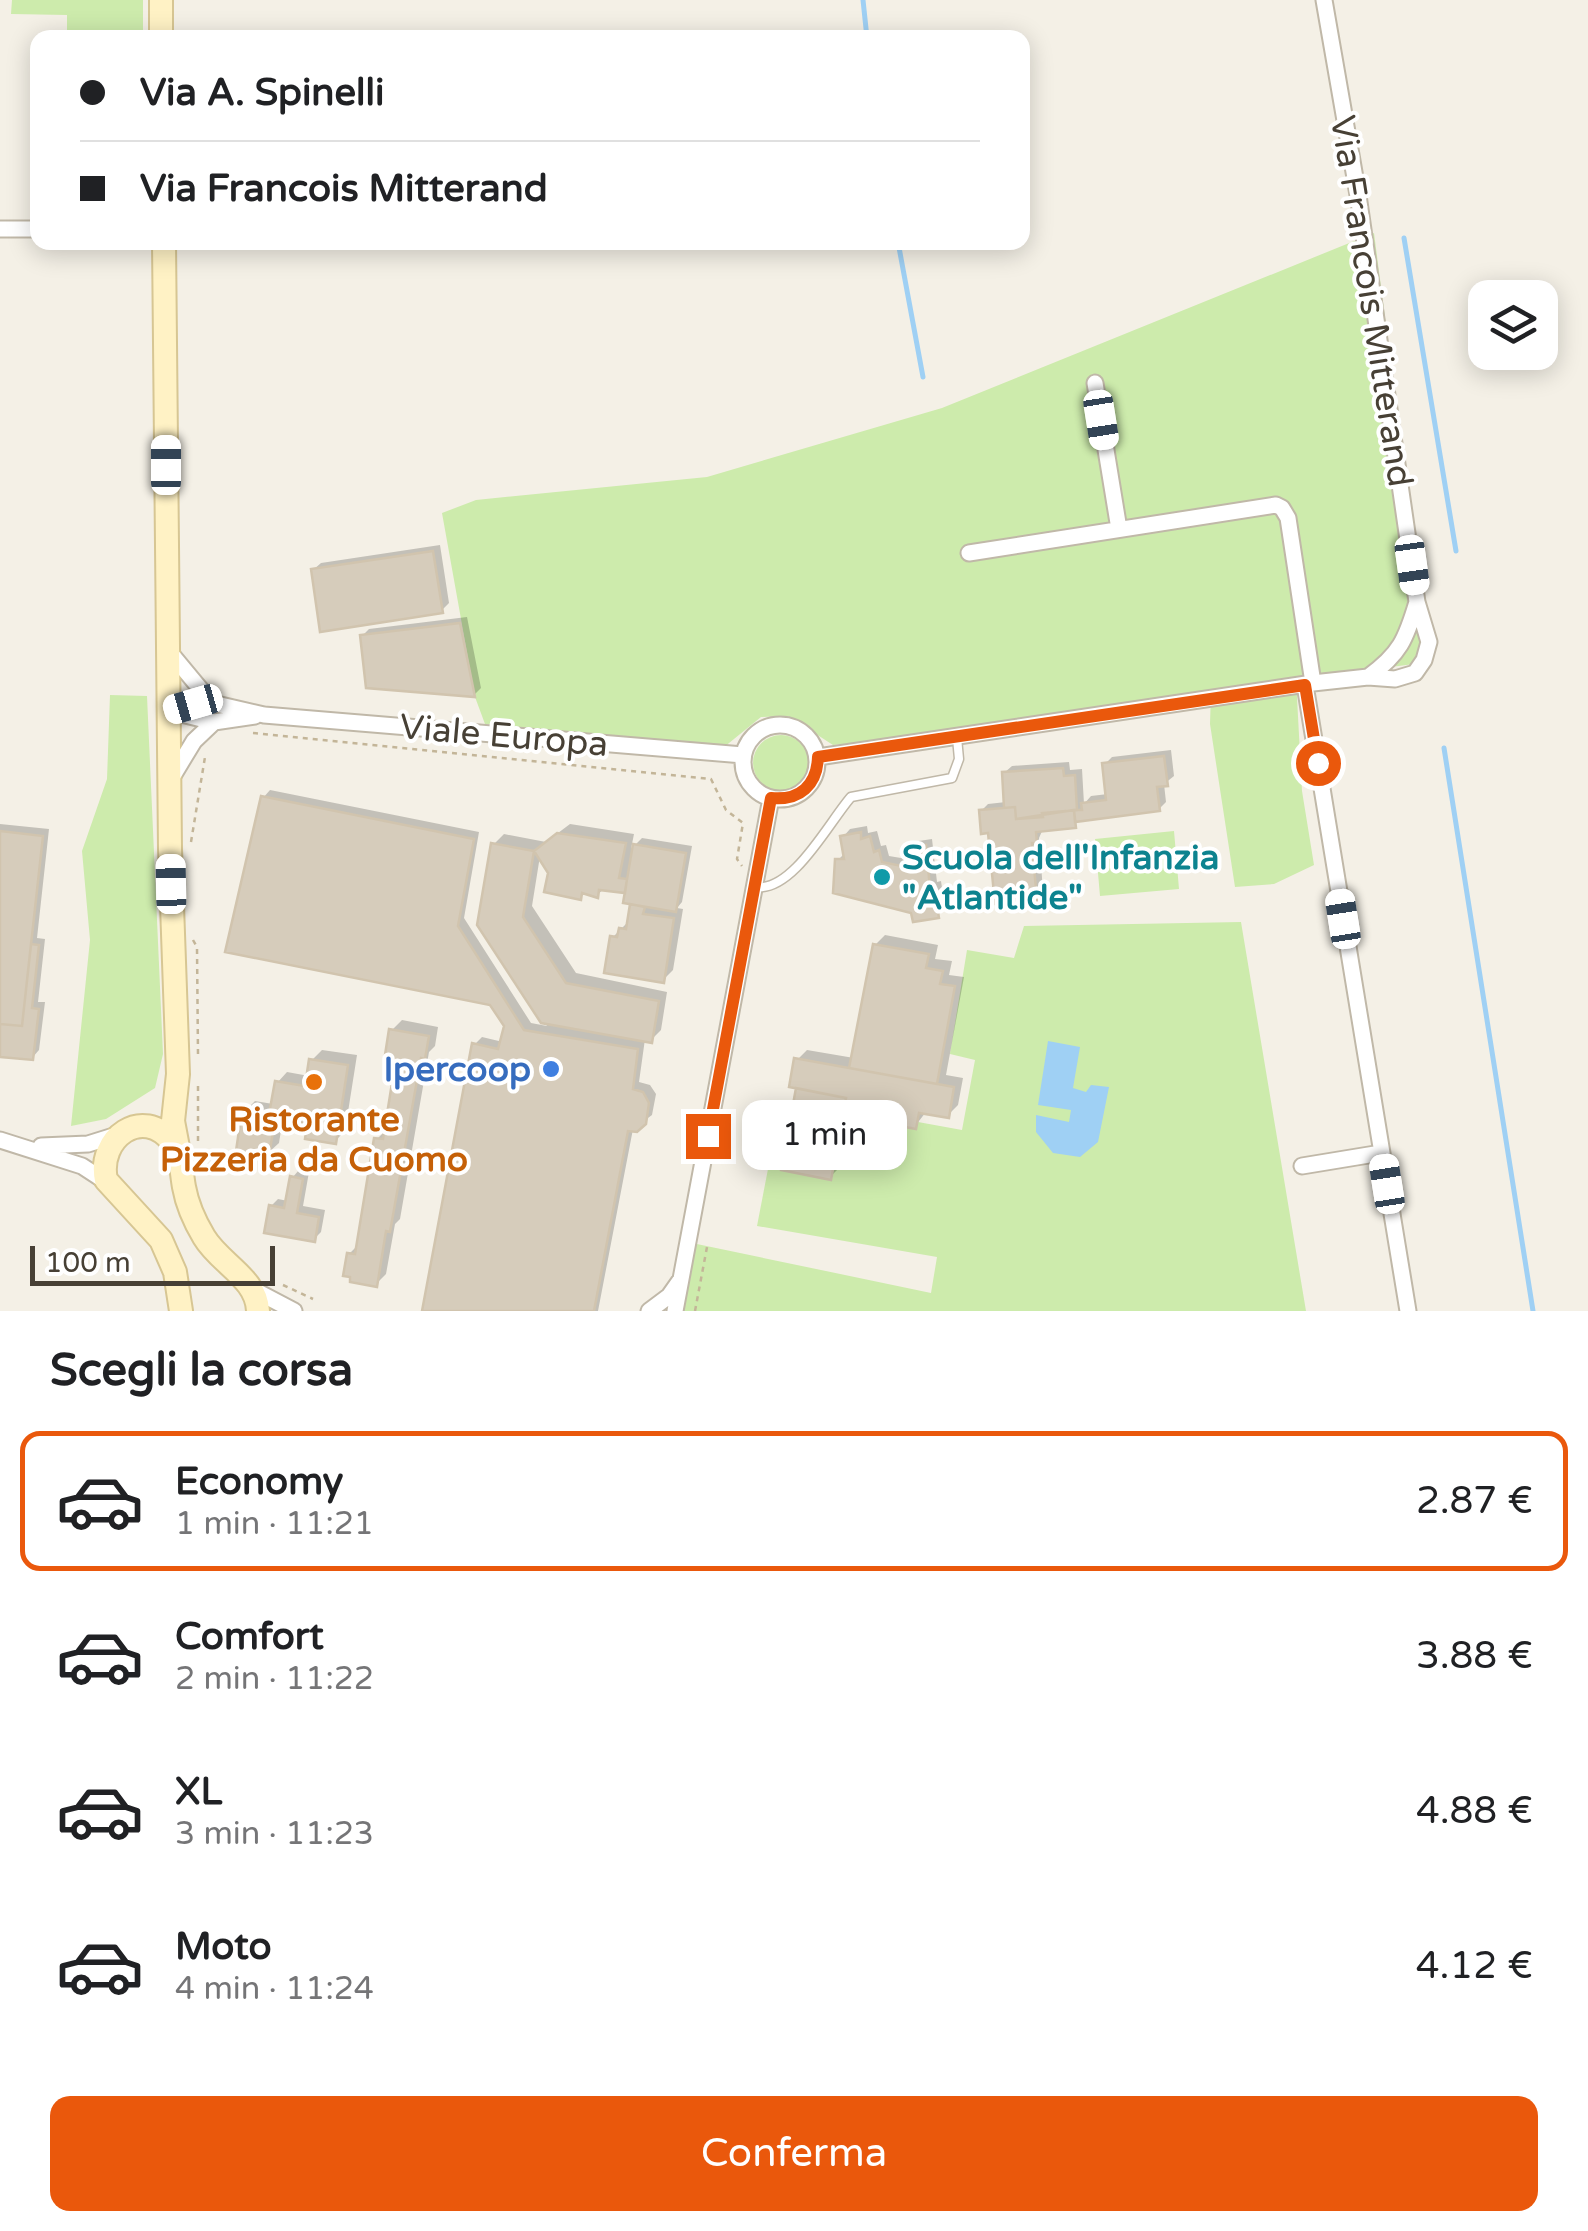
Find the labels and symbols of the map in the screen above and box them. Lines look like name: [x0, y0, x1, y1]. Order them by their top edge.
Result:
street label: Via Francois Mitterand: [1321, 112, 1421, 490]
car: [1081, 388, 1121, 452]
car: [151, 435, 181, 495]
car: [1393, 533, 1431, 597]
car: [160, 681, 226, 727]
street label: Viale Europa: [398, 706, 610, 766]
route start: [1296, 741, 1341, 786]
place label: Scuola dell'Infanzia "Atlantide": [902, 837, 1220, 919]
car: [155, 854, 187, 914]
marker: Scuola dell'Infanzia "Atlantide": [871, 866, 893, 888]
car: [1323, 887, 1363, 951]
place label: Ipercoop: [383, 1049, 531, 1091]
marker: Ipercoop: [540, 1058, 562, 1080]
marker: Ristorante Pizzeria da Cuomo: [303, 1071, 325, 1093]
place label: Ristorante Pizzeria da Cuomo: [160, 1099, 468, 1181]
callout: 1 min: [743, 1101, 908, 1171]
route end: [686, 1114, 731, 1159]
car: [1367, 1152, 1407, 1216]
scale bar: [30, 1241, 275, 1286]

